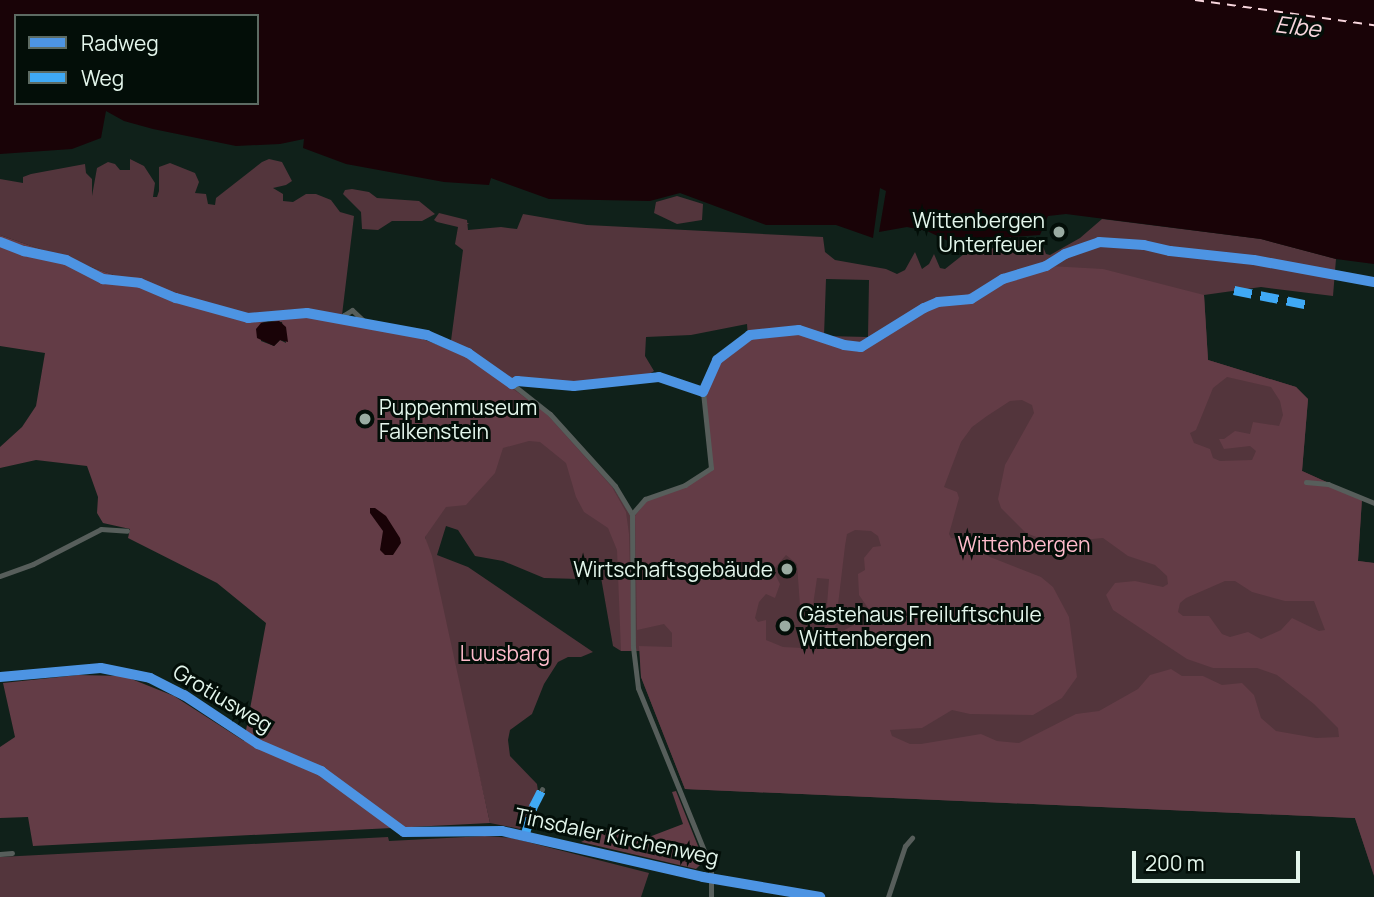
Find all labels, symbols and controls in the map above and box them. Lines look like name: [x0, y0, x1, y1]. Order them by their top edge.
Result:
water label: Elbe: [1274, 10, 1322, 42]
legend: [14, 14, 259, 105]
text: Radweg: [81, 29, 159, 57]
text: Weg: [81, 64, 124, 92]
place label: Wittenbergen Unterfeuer: [912, 207, 1045, 257]
marker: Wittenbergen Unterfeuer: [1051, 224, 1067, 240]
place label: Puppenmuseum Falkenstein: [379, 394, 537, 444]
marker: Puppenmuseum Falkenstein: [357, 411, 373, 427]
park label: Wittenbergen: [958, 531, 1090, 557]
place label: Wirtschaftsgebäude: [573, 556, 773, 582]
marker: Wirtschaftsgebäude: [779, 561, 795, 577]
place label: Gästehaus Freiluftschule Wittenbergen: [799, 601, 1042, 651]
marker: Gästehaus Freiluftschule Wittenbergen: [777, 618, 793, 634]
park label: Luusbarg: [460, 640, 550, 666]
street label: Grotiusweg: [169, 659, 277, 737]
street label: Tinsdaler Kirchenweg: [513, 802, 721, 870]
scale bar: [1136, 838, 1304, 882]
text: 200 m: [1145, 849, 1205, 877]

